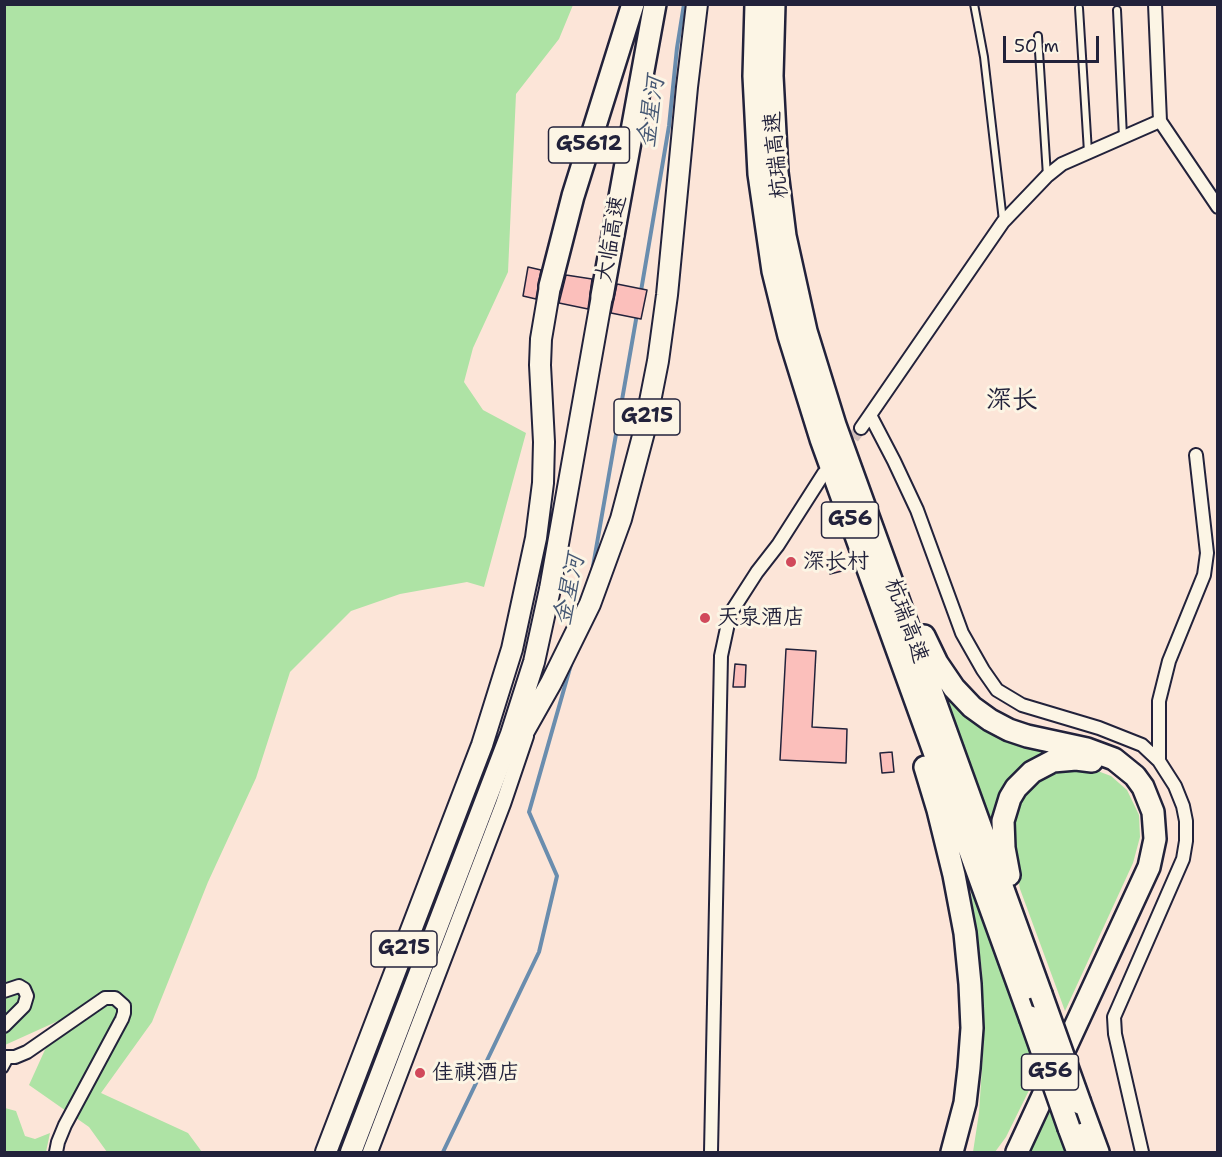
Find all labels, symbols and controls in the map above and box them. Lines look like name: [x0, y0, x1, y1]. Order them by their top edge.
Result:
scale bar: [1006, 24, 1102, 62]
text: 50 m: [1014, 34, 1059, 58]
water label: 金星河: [633, 74, 671, 150]
street label: 杭瑞高速: [760, 110, 794, 200]
road number: G5612: [548, 127, 630, 163]
street label: 大临高速: [591, 193, 633, 285]
district label: 深长: [986, 385, 1038, 417]
road number: G215: [614, 399, 680, 435]
road number: G56: [822, 502, 878, 538]
place label: 深长村: [803, 549, 869, 575]
water label: 金星河: [548, 552, 592, 628]
marker: 深长村: [784, 555, 798, 569]
street label: 杭瑞高速: [879, 575, 933, 667]
place label: 天泉酒店: [717, 605, 805, 631]
marker: 天泉酒店: [698, 611, 712, 625]
road number: G215: [371, 931, 437, 967]
road number: G56: [1022, 1054, 1078, 1090]
place label: 佳祺酒店: [432, 1060, 520, 1086]
marker: 佳祺酒店: [413, 1066, 427, 1080]

